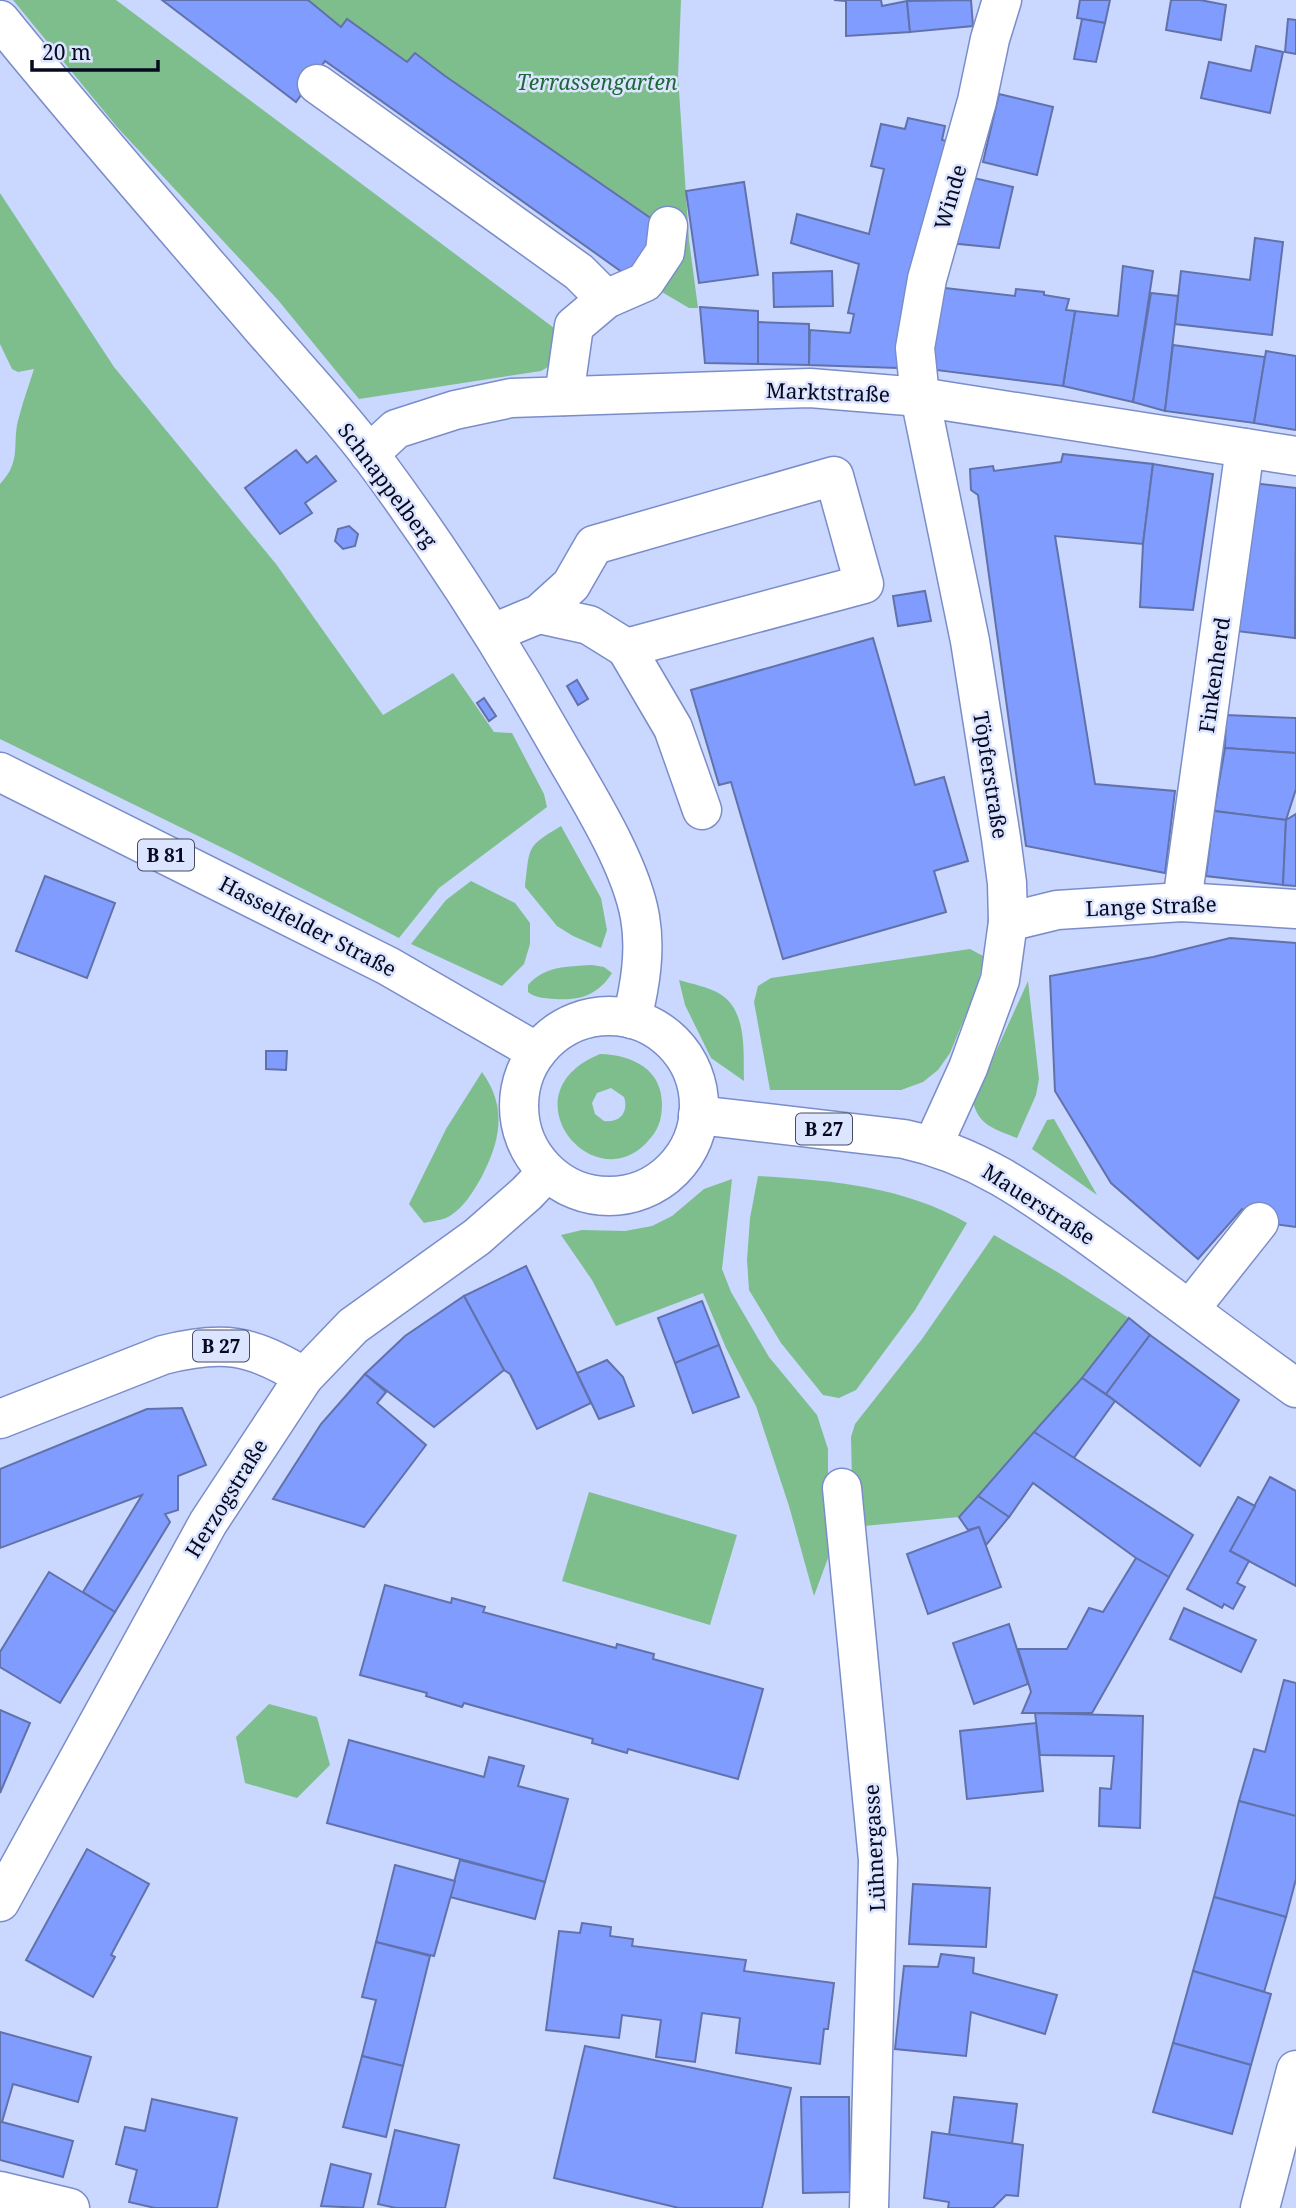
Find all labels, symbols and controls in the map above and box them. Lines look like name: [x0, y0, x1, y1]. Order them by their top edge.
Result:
scale bar: [32, 28, 158, 72]
text: 20 m: [42, 38, 91, 66]
park label: Terrassengarten: [517, 68, 678, 96]
street label: Winde: [927, 161, 973, 233]
street label: Marktstraße: [766, 376, 890, 408]
street label: Schnappelberg: [332, 417, 445, 554]
street label: Finkenherd: [1192, 615, 1236, 735]
street label: Töpferstraße: [967, 709, 1015, 841]
road number: B 81: [138, 840, 194, 870]
street label: Hasselfelder Straße: [215, 869, 401, 983]
street label: Lange Straße: [1085, 890, 1217, 922]
road number: B 27: [796, 1114, 852, 1144]
street label: Mauerstraße: [977, 1157, 1101, 1251]
road number: B 27: [193, 1330, 249, 1362]
street label: Herzogstraße: [178, 1433, 274, 1563]
street label: Lühnergasse: [857, 1783, 891, 1913]

